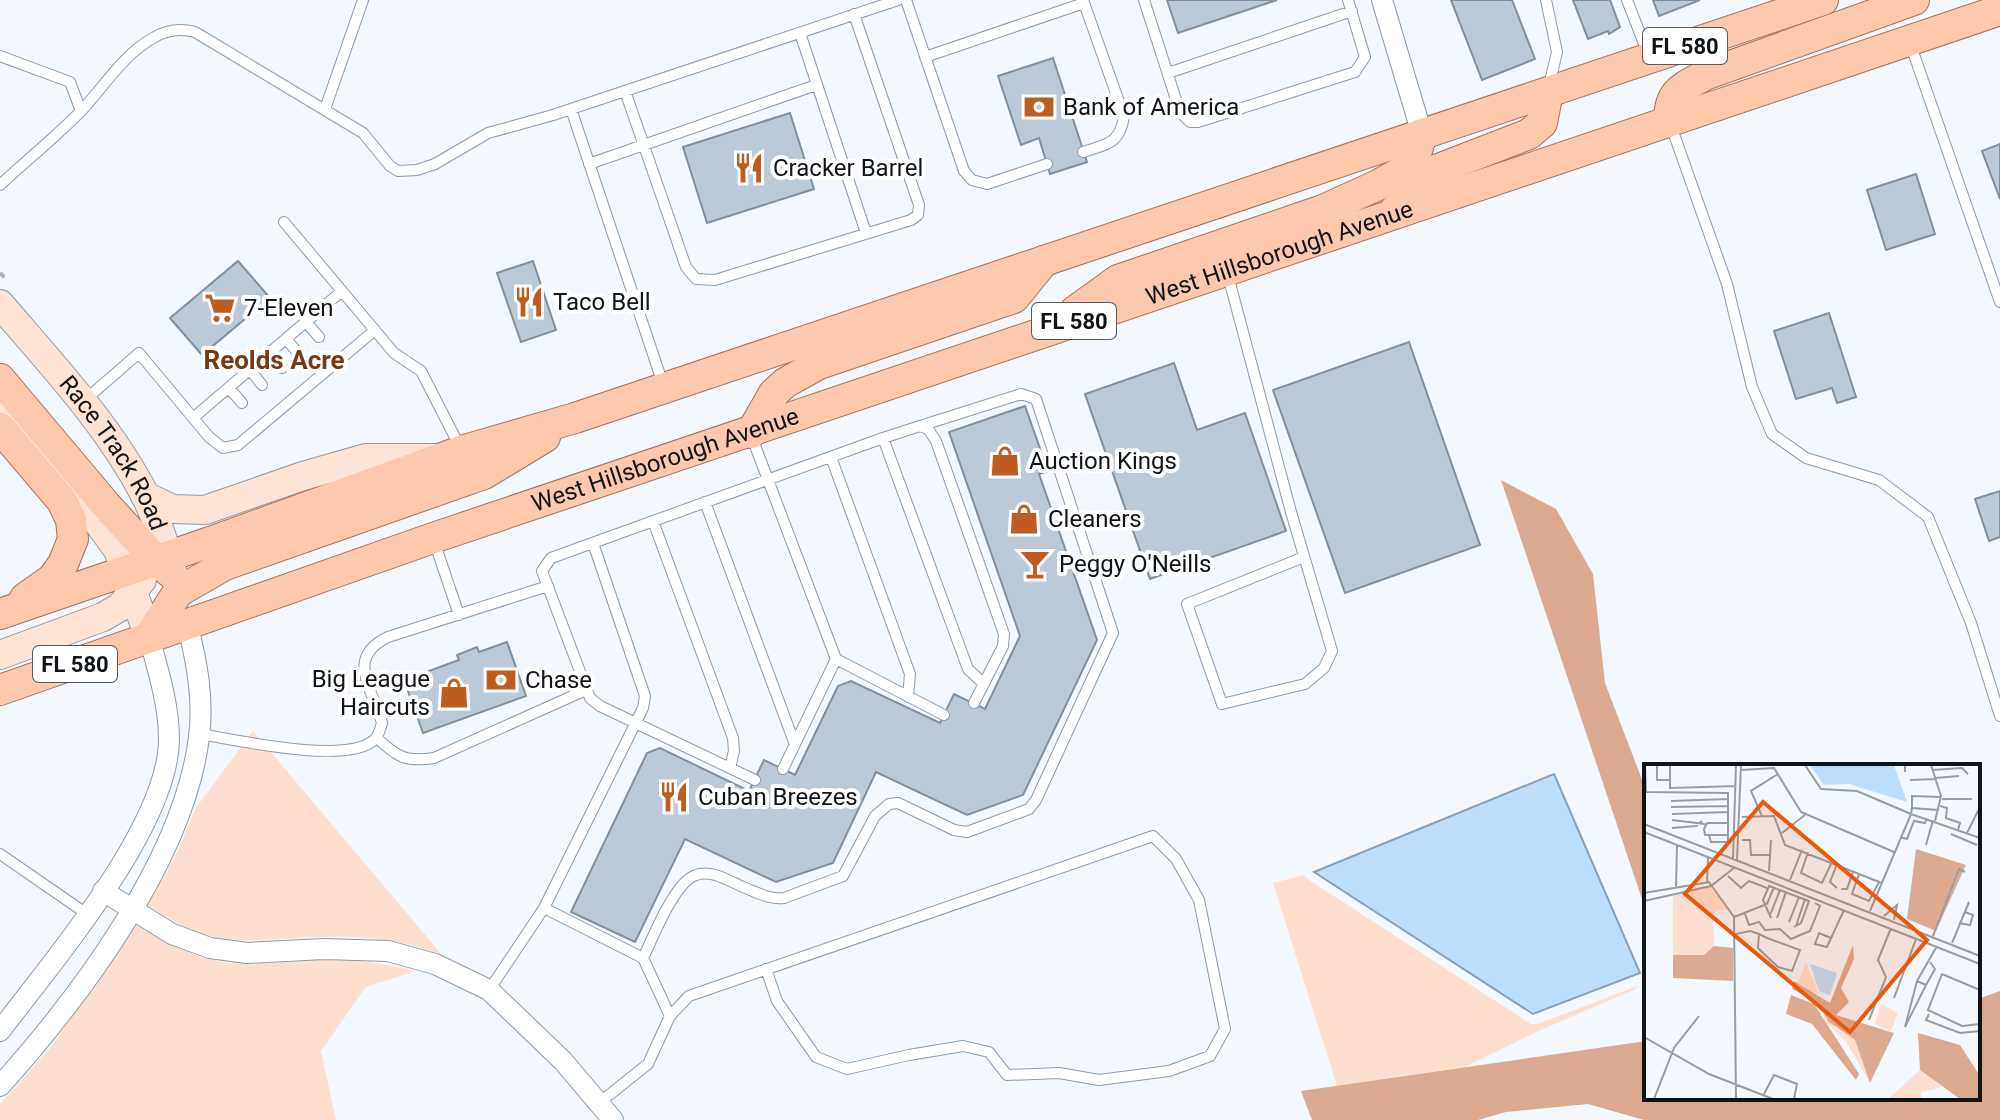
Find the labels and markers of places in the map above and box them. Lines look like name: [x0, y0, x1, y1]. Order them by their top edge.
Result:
bank icon: Bank of America: [1022, 90, 1056, 124]
place label: Bank of America: [1063, 93, 1239, 121]
restaurant icon: Cracker Barrel: [732, 151, 766, 185]
place label: Cracker Barrel: [773, 154, 923, 182]
restaurant icon: Taco Bell: [512, 285, 546, 319]
place label: Taco Bell: [553, 288, 651, 316]
supermarket icon: 7-Eleven: [203, 291, 237, 325]
place label: 7-Eleven: [244, 294, 334, 322]
shop icon: Auction Kings: [988, 444, 1022, 478]
place label: Auction Kings: [1029, 447, 1177, 475]
shop icon: Cleaners: [1007, 502, 1041, 536]
place label: Cleaners: [1048, 505, 1142, 533]
bar icon: Peggy O'Neills: [1018, 547, 1052, 581]
place label: Peggy O'Neills: [1059, 550, 1211, 578]
bank icon: Chase: [484, 663, 518, 697]
place label: Big League Haircuts: [312, 665, 430, 721]
place label: Chase: [525, 666, 592, 694]
shop icon: Big League Haircuts: [437, 676, 471, 710]
restaurant icon: Cuban Breezes: [657, 780, 691, 814]
place label: Cuban Breezes: [698, 783, 858, 811]

